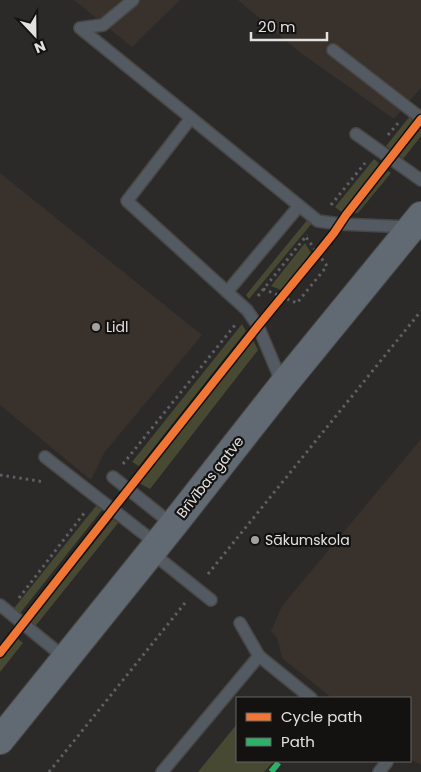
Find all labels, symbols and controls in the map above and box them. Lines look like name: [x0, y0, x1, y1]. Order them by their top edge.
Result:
north arrow: [10, 10, 60, 60]
scale bar: [251, 10, 327, 42]
text: 20 m: [258, 16, 296, 37]
text: N: [31, 36, 48, 58]
place label: Lidl: [106, 317, 128, 337]
marker: Lidl: [90, 321, 102, 333]
street label: Brīvības gatve: [172, 432, 249, 522]
place label: Sākumskola: [265, 530, 350, 550]
marker: Sākumskola: [249, 534, 261, 546]
legend: [236, 697, 411, 762]
text: Cycle path: [281, 706, 362, 727]
text: Path: [281, 731, 315, 752]

